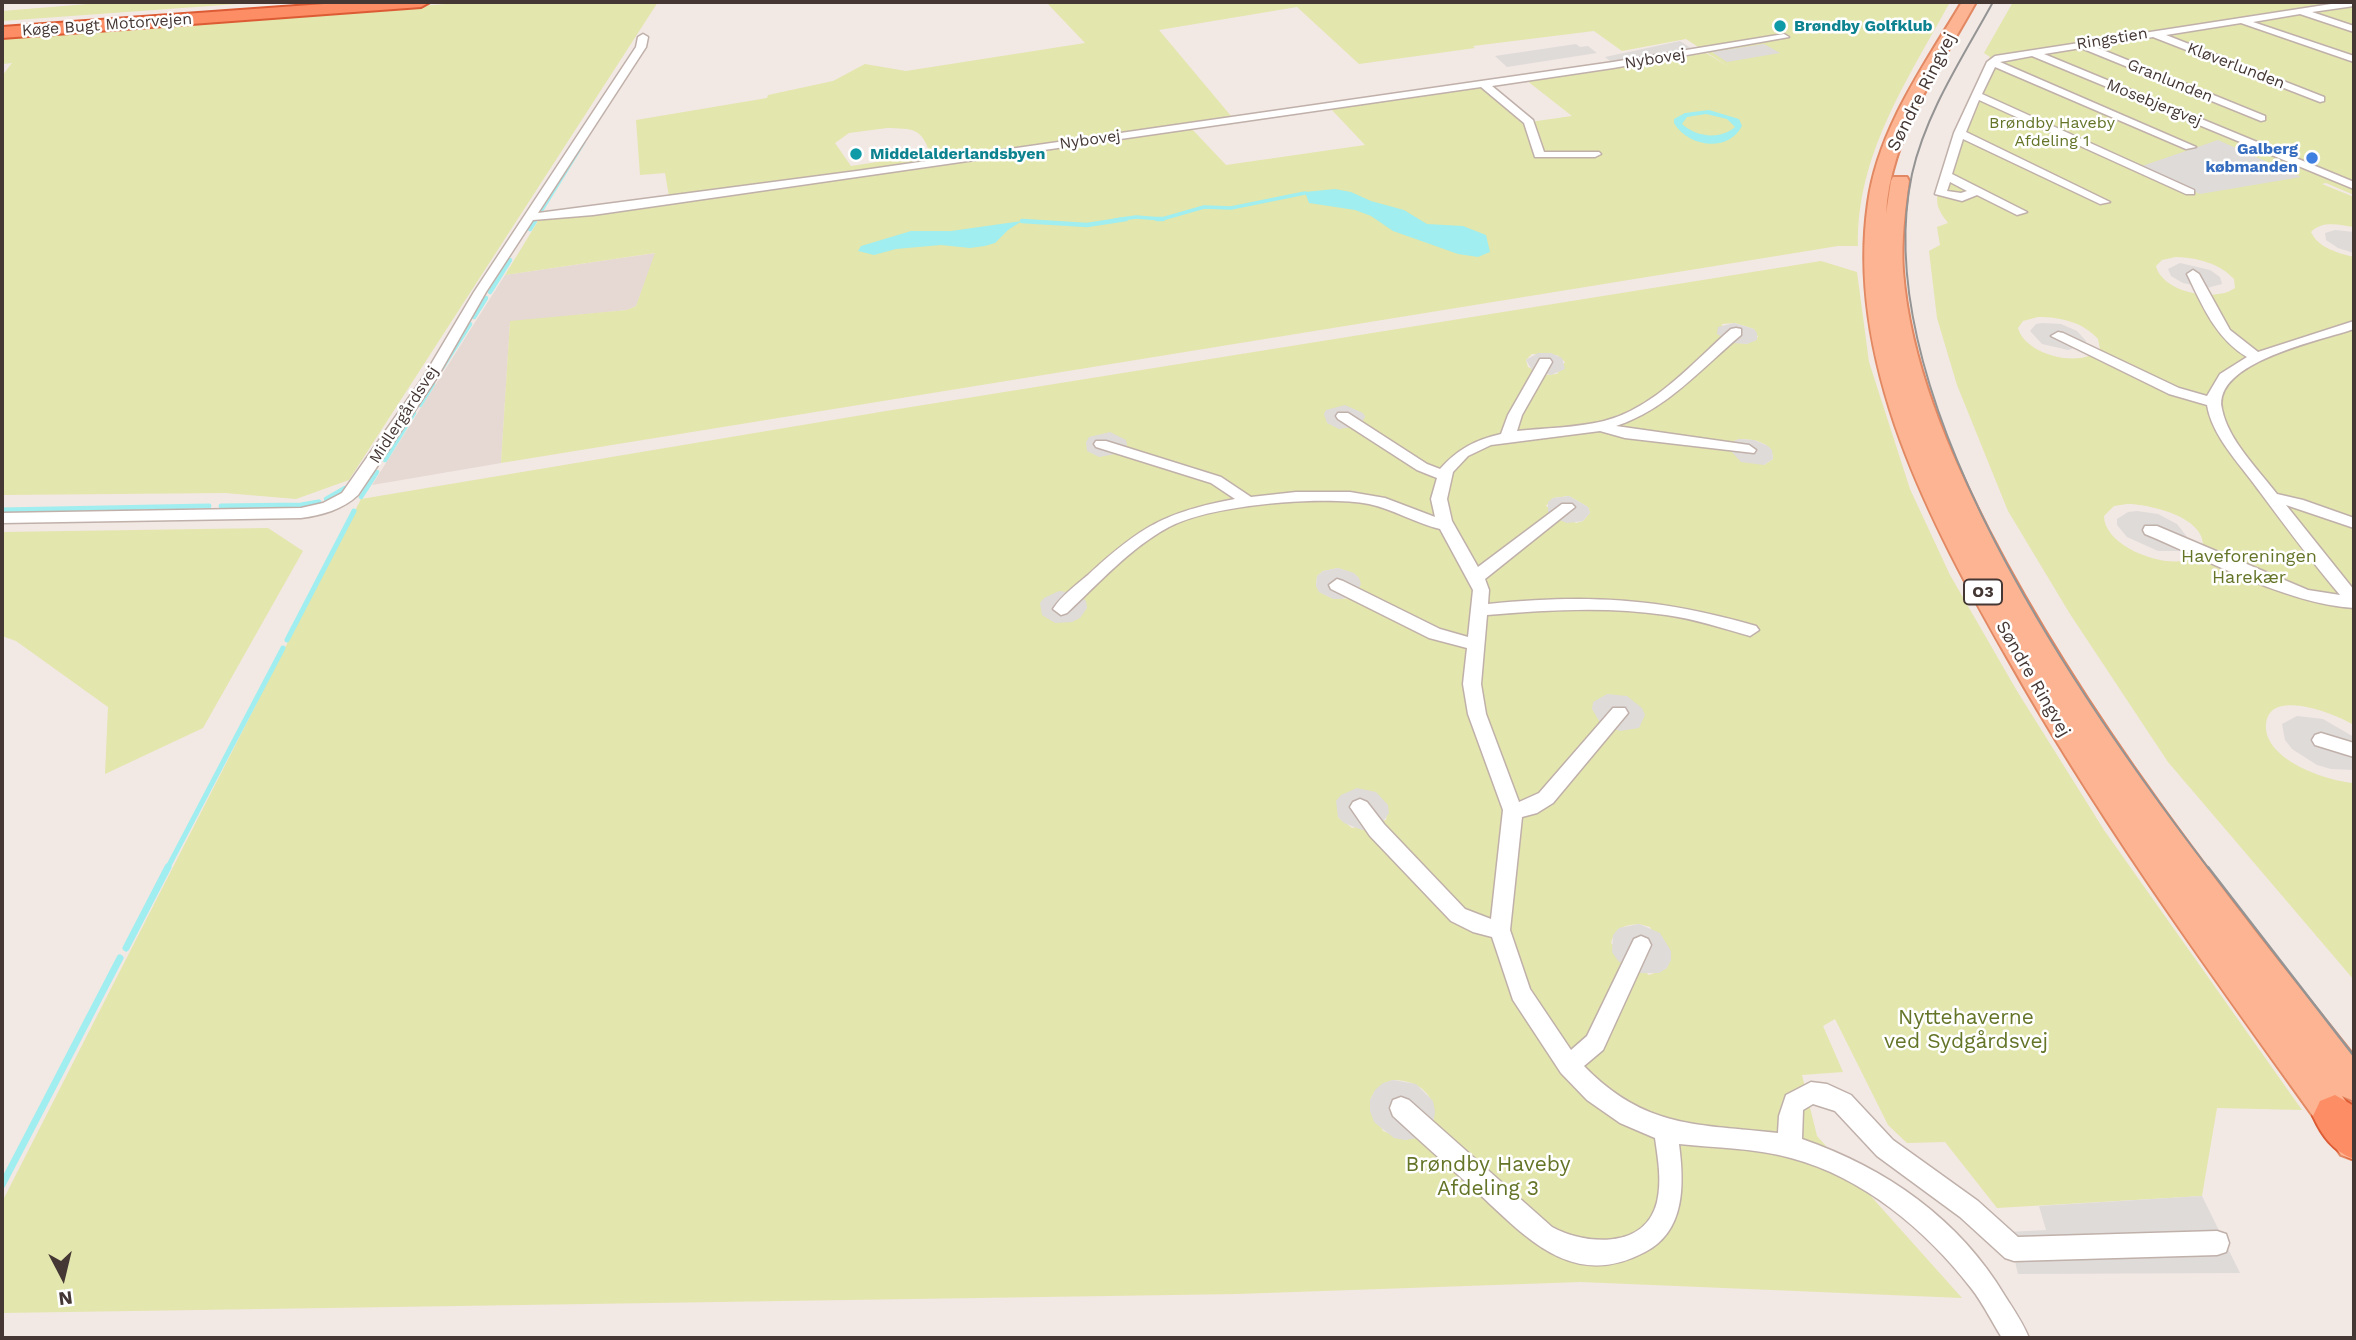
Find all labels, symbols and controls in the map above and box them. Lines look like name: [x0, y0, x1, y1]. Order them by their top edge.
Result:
street label: Køge Bugt Motorvejen: [21, 9, 193, 41]
place label: Brøndby Golfklub: [1794, 16, 1933, 36]
marker: Brøndby Golfklub: [1772, 18, 1788, 34]
street label: Ringstien: [2075, 24, 2149, 54]
street label: Søndre Ringvej: [1883, 29, 1961, 155]
street label: Kløverlunden: [2185, 39, 2287, 93]
street label: Nybovej: [1623, 45, 1687, 73]
street label: Granlunden: [2124, 55, 2216, 107]
street label: Mosebjergvej: [2104, 75, 2204, 131]
park label: Brøndby Haveby Afdeling 1: [1989, 113, 2115, 151]
street label: Nybovej: [1058, 126, 1122, 154]
place label: Galberg købmanden: [2205, 139, 2298, 177]
place label: Middelalderlandsbyen: [870, 144, 1045, 164]
marker: Middelalderlandsbyen: [848, 146, 864, 162]
marker: Galberg købmanden: [2304, 150, 2320, 166]
street label: Midlergårdsvej: [365, 363, 443, 467]
park label: Haveforeningen Harekær: [2181, 546, 2317, 588]
road number: O3: [1964, 580, 2002, 604]
street label: Søndre Ringvej: [1991, 617, 2075, 741]
park label: Nyttehaverne ved Sydgårdsvej: [1884, 1005, 2048, 1055]
park label: Brøndby Haveby Afdeling 3: [1405, 1152, 1571, 1202]
north arrow: [28, 1242, 98, 1312]
text: N: [57, 1286, 74, 1311]

